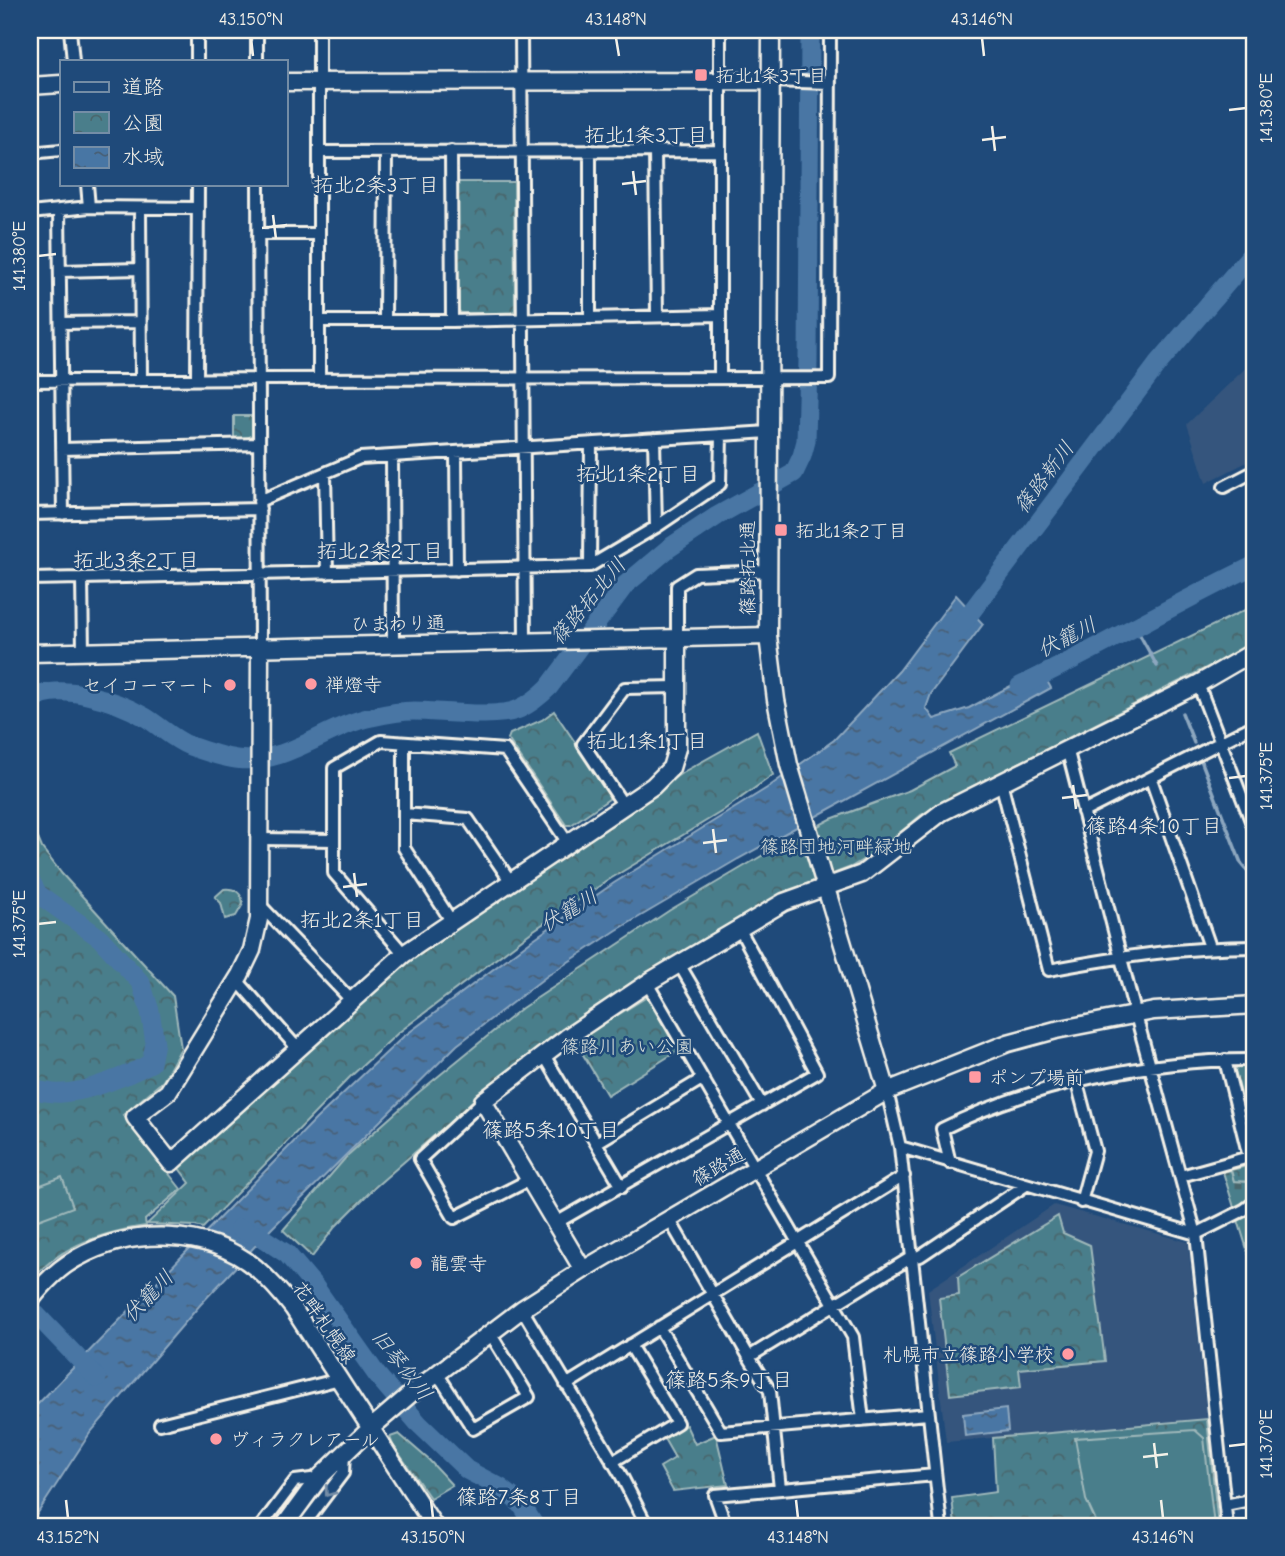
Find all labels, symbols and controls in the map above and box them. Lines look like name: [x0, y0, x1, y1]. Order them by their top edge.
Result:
text: 43.150°N: [219, 9, 283, 30]
text: 43.148°N: [585, 9, 647, 30]
text: 43.146°N: [951, 9, 1013, 30]
legend: [60, 60, 287, 186]
place label: 拓北1条3丁目: [715, 65, 827, 87]
marker: 拓北1条3丁目: [693, 67, 709, 83]
text: 141.380°E: [1256, 73, 1277, 143]
text: 道路: [122, 75, 164, 99]
text: 公園: [122, 111, 164, 135]
district label: 拓北1条3丁目: [584, 123, 708, 147]
text: 水域: [122, 145, 164, 169]
district label: 拓北2条3丁目: [313, 173, 439, 197]
text: 141.380°E: [9, 221, 30, 291]
water label: 篠路新川: [1009, 436, 1079, 518]
district label: 拓北1条2丁目: [576, 462, 700, 486]
street label: 篠路拓北通: [737, 520, 759, 616]
place label: 拓北1条2丁目: [795, 520, 907, 542]
marker: 拓北1条2丁目: [773, 522, 789, 538]
district label: 拓北2条2丁目: [317, 539, 443, 563]
district label: 拓北3条2丁目: [73, 548, 199, 572]
water label: 篠路拓北川: [545, 553, 631, 649]
street label: ひまわり通: [350, 612, 446, 636]
water label: 伏籠川: [1033, 612, 1101, 662]
place label: 禅燈寺: [325, 674, 382, 696]
place label: セイコーマート: [83, 675, 216, 697]
marker: 禅燈寺: [303, 676, 319, 692]
marker: セイコーマート: [222, 677, 238, 693]
district label: 拓北1条1丁目: [586, 729, 708, 753]
text: 141.375°E: [1256, 742, 1277, 810]
district label: 篠路4条10丁目: [1086, 814, 1222, 838]
park label: 篠路団地河畔緑地: [760, 836, 912, 858]
water label: 伏籠川: [536, 883, 602, 937]
text: 141.375°E: [9, 890, 30, 958]
district label: 拓北2条1丁目: [300, 908, 424, 932]
park label: 篠路川あい公園: [560, 1036, 694, 1058]
place label: ポンプ場前: [989, 1067, 1084, 1089]
marker: ポンプ場前: [967, 1069, 983, 1085]
district label: 篠路5条10丁目: [482, 1118, 620, 1142]
street label: 篠路通: [688, 1143, 749, 1191]
place label: 龍雲寺: [430, 1253, 487, 1275]
marker: 龍雲寺: [408, 1255, 424, 1271]
water label: 伏籠川: [117, 1265, 179, 1327]
street label: 花畔札幌線: [288, 1277, 360, 1368]
water label: 旧琴似川: [367, 1325, 437, 1405]
place label: 札幌市立篠路小学校: [883, 1344, 1054, 1366]
marker: 札幌市立篠路小学校: [1060, 1346, 1076, 1362]
district label: 篠路5条9丁目: [665, 1368, 793, 1392]
text: 141.370°E: [1256, 1409, 1277, 1479]
place label: ヴィラクレアール: [230, 1429, 380, 1451]
marker: ヴィラクレアール: [208, 1431, 224, 1447]
one-way arrow: [325, 1484, 338, 1497]
district label: 篠路7条8丁目: [456, 1485, 582, 1509]
text: 43.152°N: [36, 1527, 100, 1548]
text: 43.150°N: [401, 1527, 465, 1548]
text: 43.148°N: [767, 1527, 829, 1548]
text: 43.146°N: [1132, 1527, 1194, 1548]

